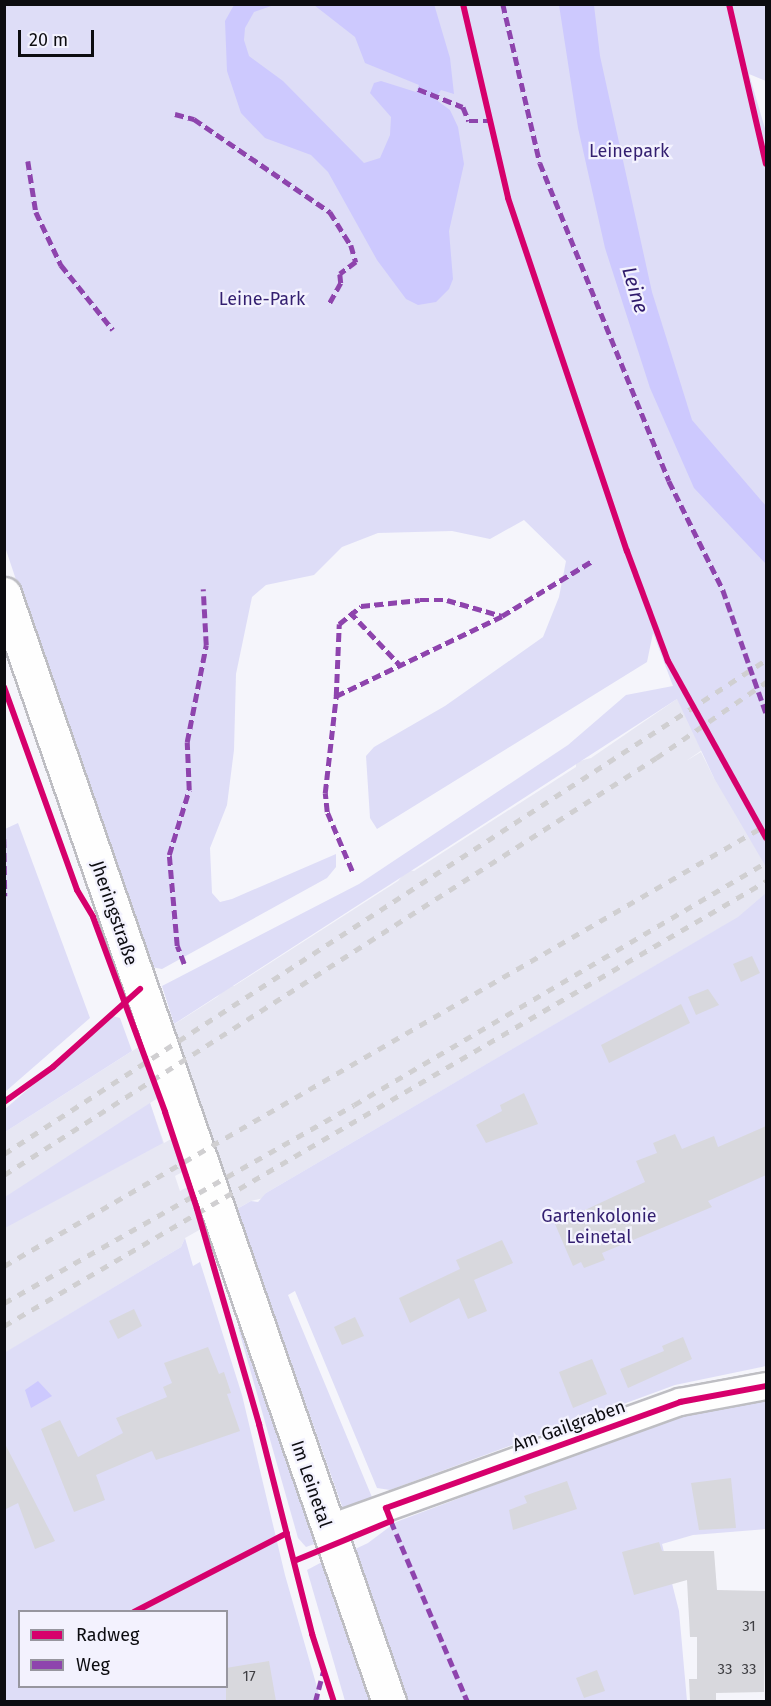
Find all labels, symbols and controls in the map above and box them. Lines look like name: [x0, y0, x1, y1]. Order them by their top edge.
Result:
scale bar: [21, 18, 98, 56]
text: 20 m: [29, 29, 68, 51]
park label: Leinepark: [589, 140, 669, 162]
water label: Leine: [617, 264, 653, 316]
park label: Leine-Park: [219, 288, 305, 310]
street label: Jheringstraße: [86, 858, 142, 968]
park label: Gartenkolonie Leinetal: [541, 1206, 657, 1248]
street label: Am Gailgraben: [510, 1396, 628, 1456]
street label: Im Leinetal: [286, 1438, 336, 1530]
legend: [18, 1610, 228, 1688]
house number: 31: [742, 1618, 756, 1636]
text: Radweg: [76, 1624, 139, 1646]
text: Weg: [76, 1654, 110, 1676]
house number: 33: [718, 1661, 732, 1679]
house number: 33: [742, 1661, 756, 1679]
house number: 17: [242, 1668, 256, 1686]

